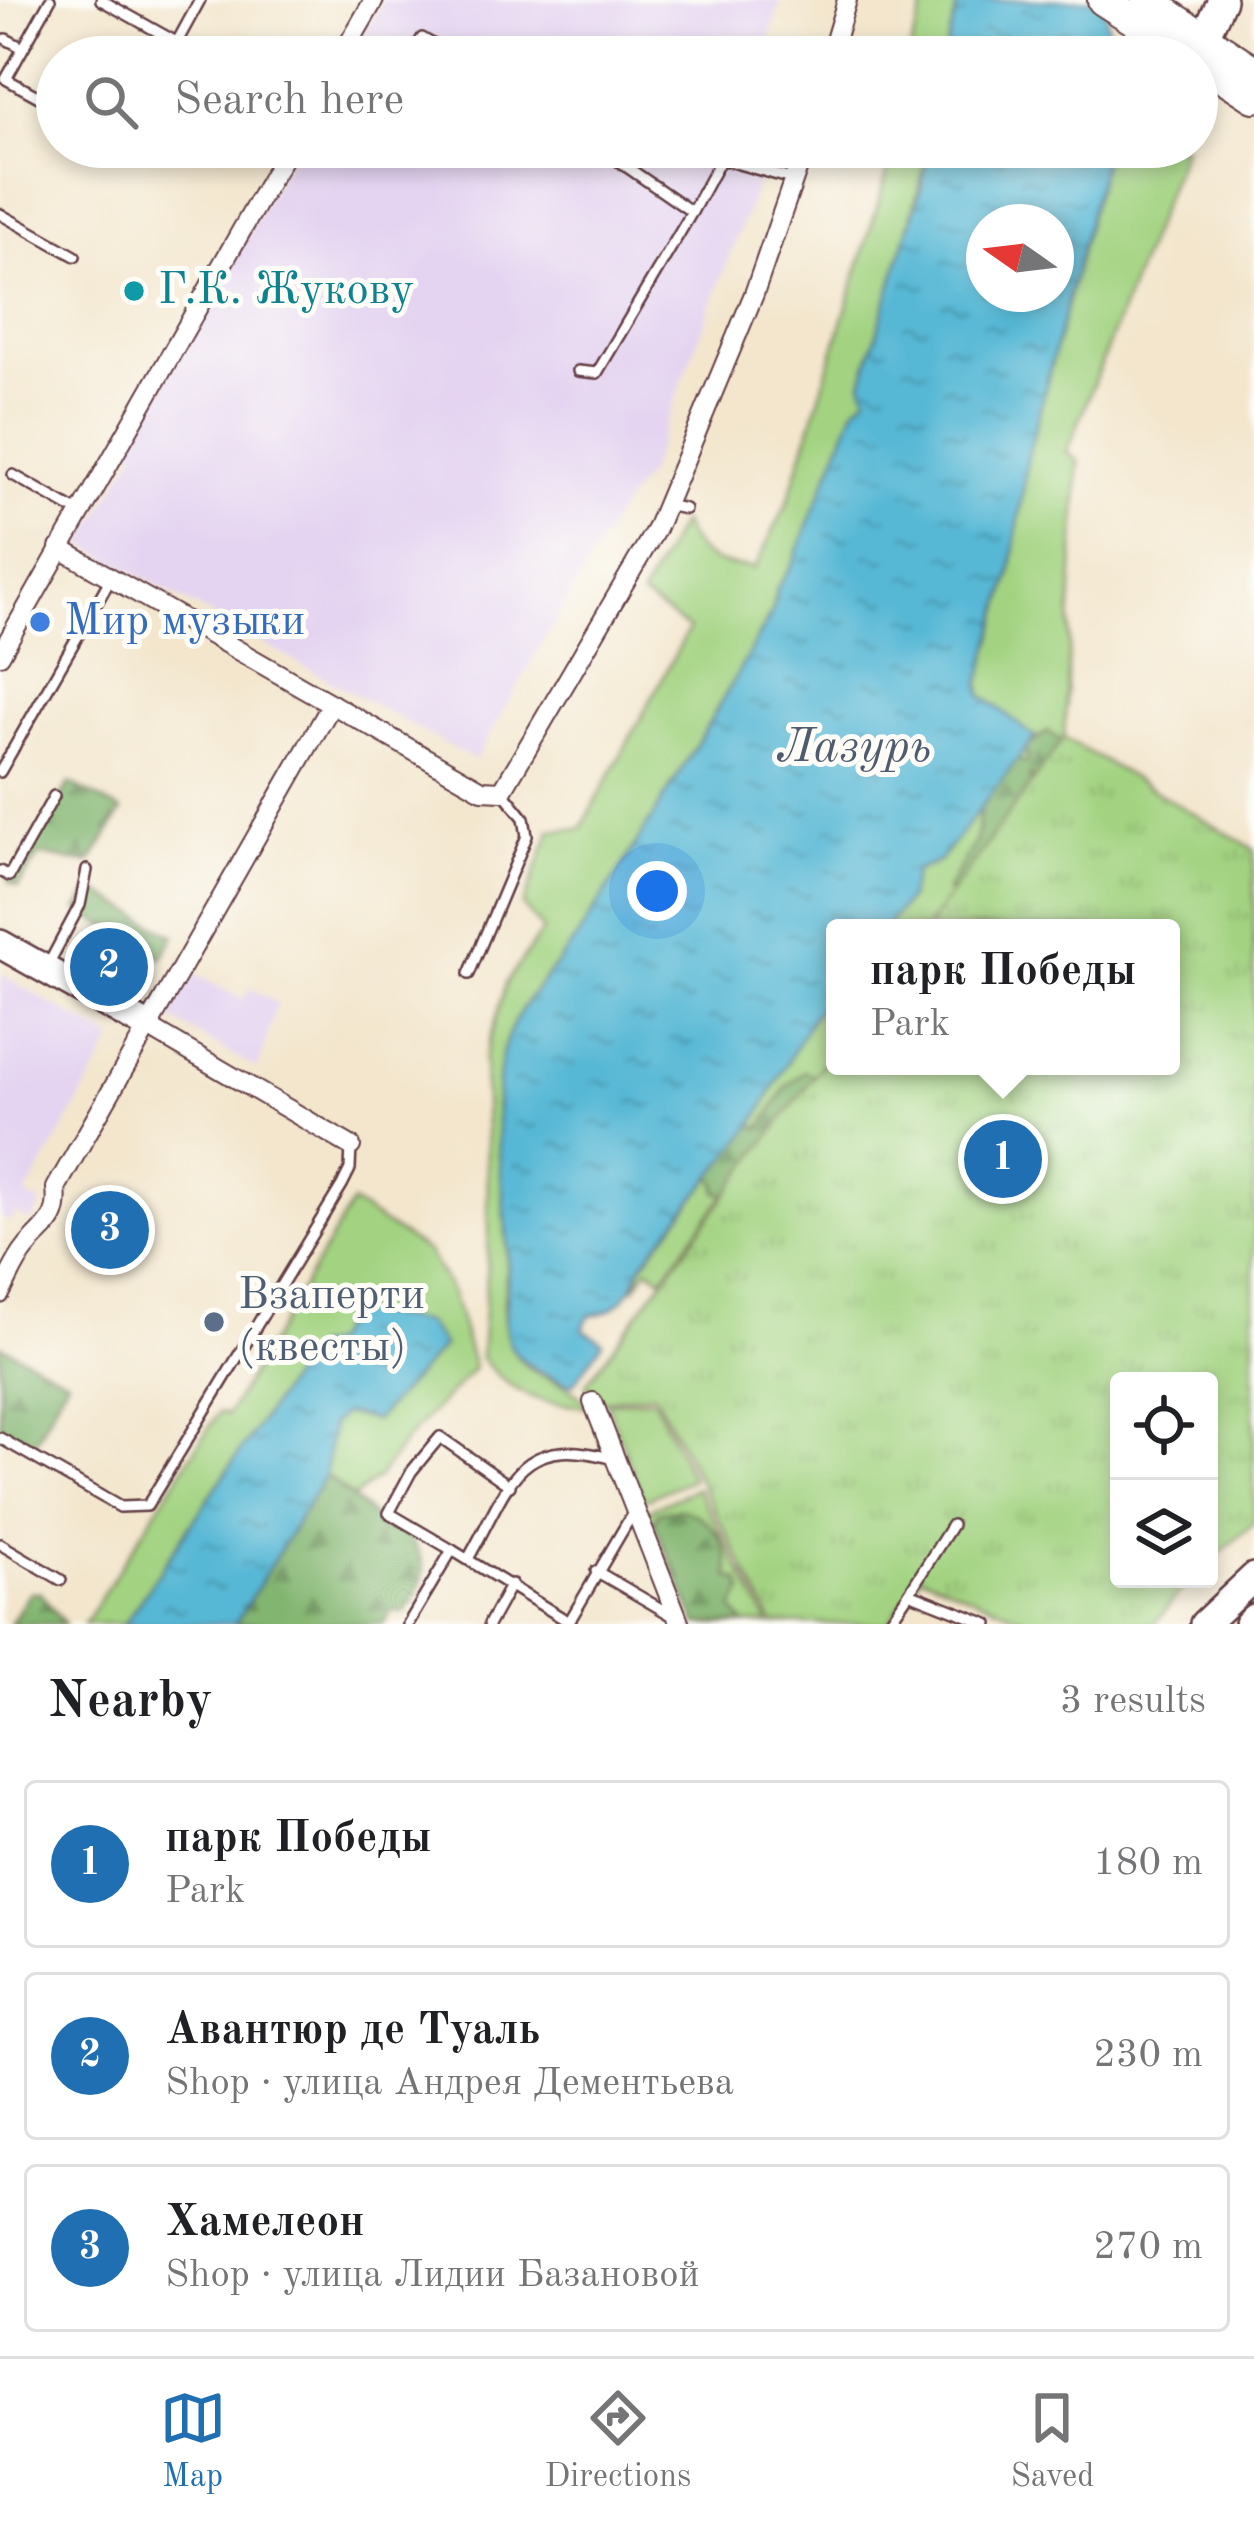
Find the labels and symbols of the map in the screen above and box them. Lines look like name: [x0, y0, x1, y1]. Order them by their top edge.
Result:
north arrow: [966, 204, 1074, 312]
place label: Г.К. Жукову: [158, 269, 414, 314]
marker: Г.К. Жукову: [121, 278, 147, 304]
place label: Мир музыки: [64, 600, 305, 645]
marker: Мир музыки: [27, 609, 53, 635]
water label: Лазурь: [776, 724, 932, 772]
your location: [627, 861, 687, 921]
pin: 2: [70, 922, 148, 1012]
pin: 1: [964, 1114, 1042, 1204]
pin: 3: [71, 1185, 149, 1275]
place label: Взаперти (квесты): [238, 1274, 425, 1371]
marker: Взаперти (квесты): [201, 1309, 227, 1335]

